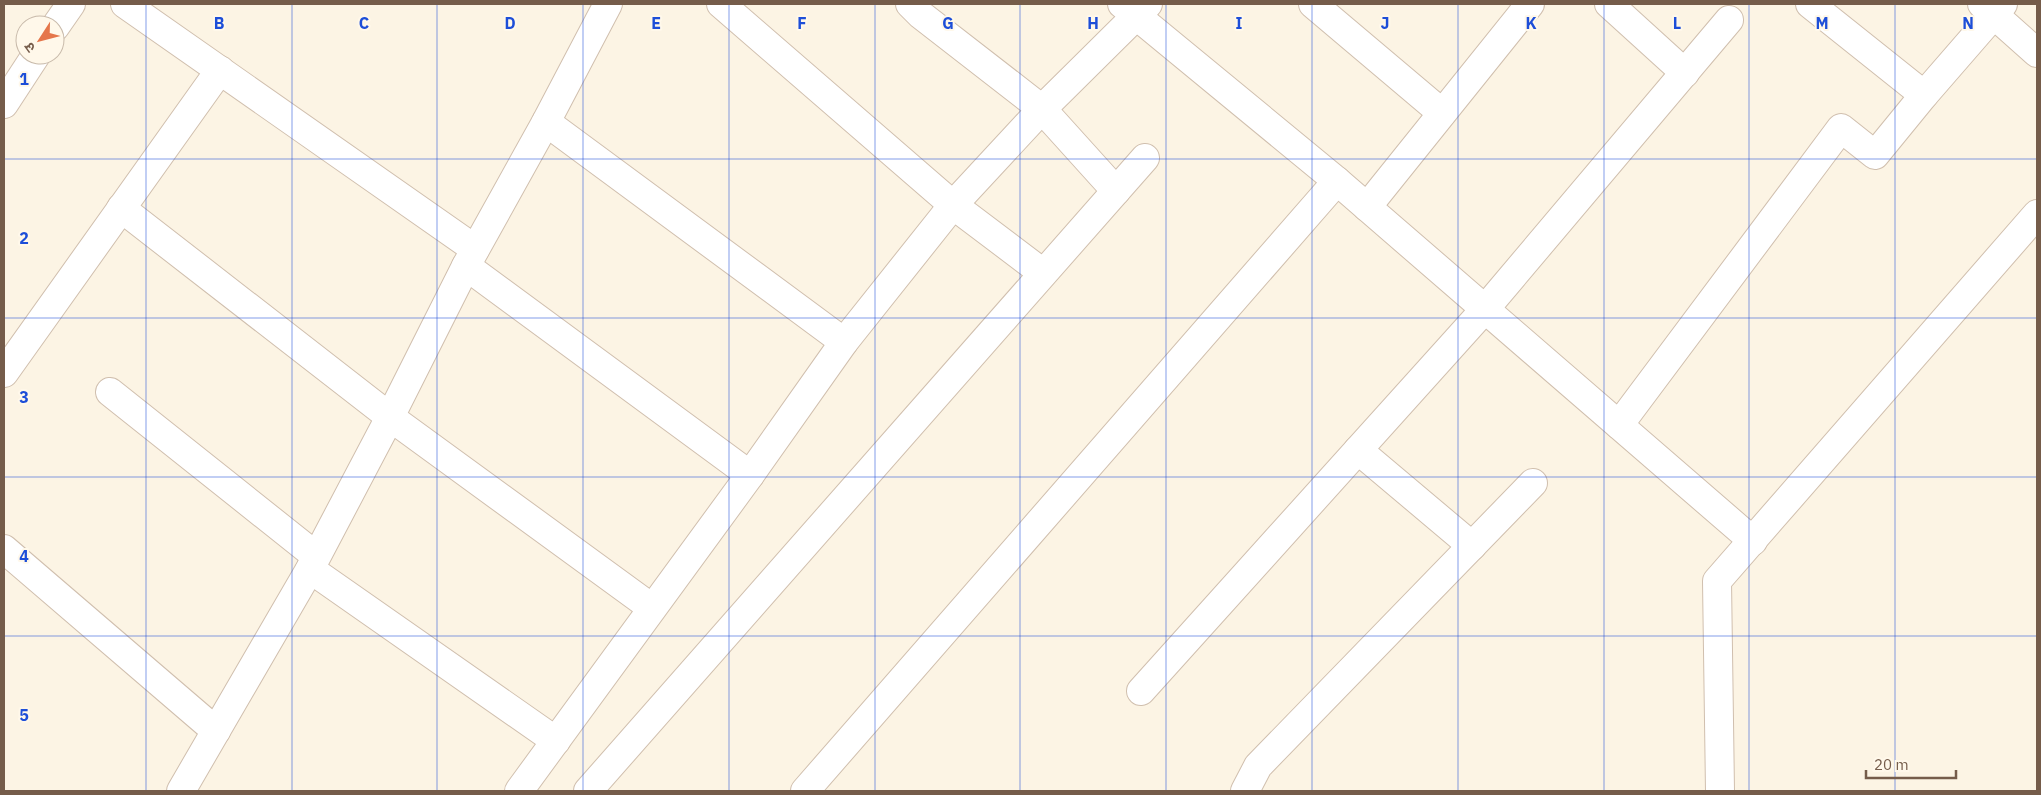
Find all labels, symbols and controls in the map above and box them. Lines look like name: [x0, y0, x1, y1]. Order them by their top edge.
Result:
text: B: [214, 13, 225, 33]
text: C: [359, 13, 369, 33]
text: D: [504, 13, 516, 33]
text: E: [651, 13, 661, 33]
text: F: [797, 13, 807, 33]
text: G: [942, 13, 954, 33]
text: H: [1087, 13, 1099, 33]
text: I: [1236, 13, 1243, 33]
text: J: [1381, 13, 1389, 33]
text: K: [1525, 13, 1537, 33]
text: L: [1673, 13, 1681, 33]
text: M: [1815, 13, 1829, 33]
text: N: [1962, 13, 1974, 33]
north arrow: [15, 15, 65, 65]
text: उ: [19, 38, 39, 56]
text: 1: [19, 69, 29, 89]
text: 2: [19, 228, 29, 248]
text: 3: [19, 387, 29, 407]
text: 4: [19, 546, 29, 566]
text: 5: [19, 705, 29, 725]
scale bar: [1866, 748, 1956, 780]
text: 20 m: [1874, 755, 1909, 774]

